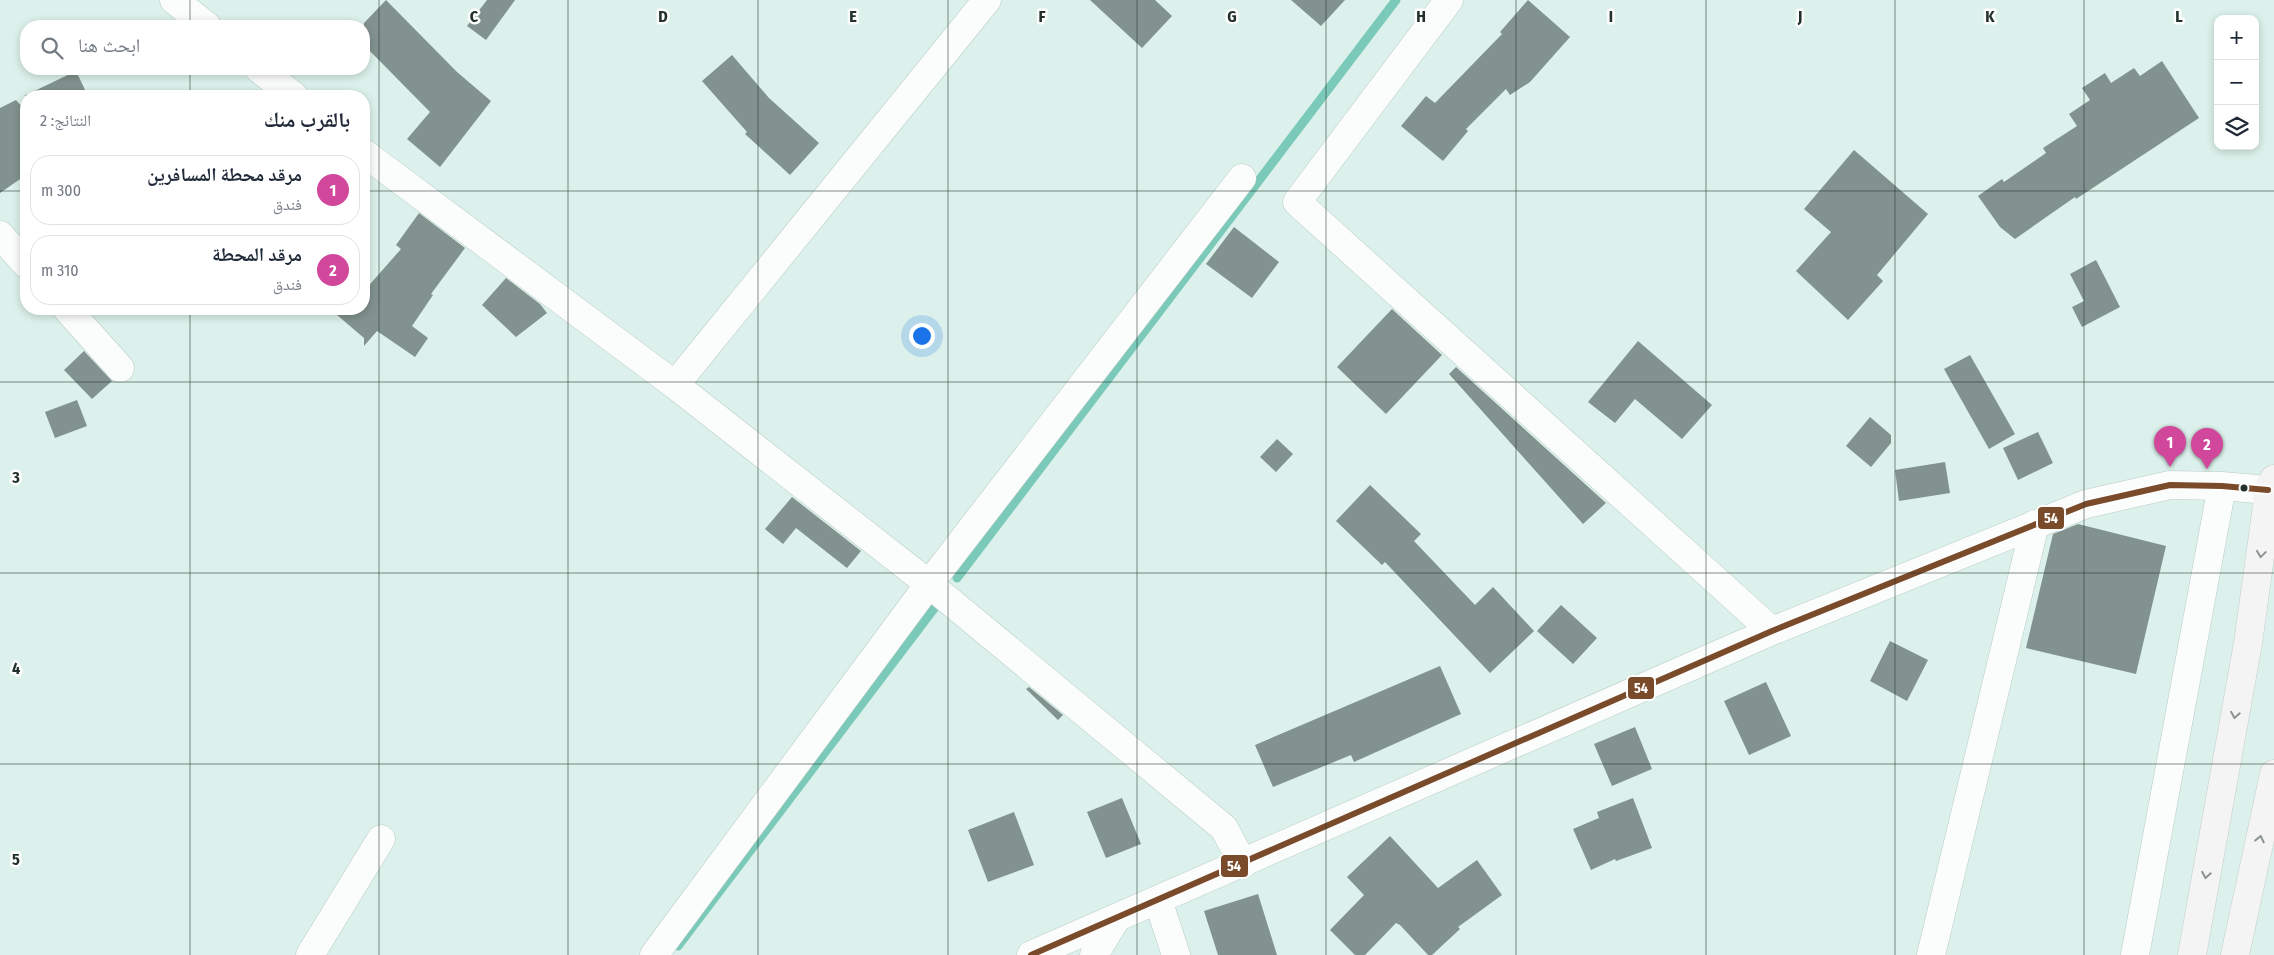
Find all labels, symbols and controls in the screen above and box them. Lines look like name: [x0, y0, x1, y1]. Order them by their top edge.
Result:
text: C: [470, 7, 479, 26]
text: D: [658, 7, 668, 26]
text: E: [849, 7, 857, 26]
text: F: [1038, 7, 1046, 26]
text: G: [1227, 7, 1237, 26]
text: H: [1416, 7, 1426, 26]
text: I: [1609, 7, 1613, 26]
text: J: [1797, 7, 1802, 26]
text: K: [1985, 7, 1995, 26]
text: L: [2175, 7, 2183, 26]
map controls: [2214, 15, 2259, 150]
button: +: [2214, 15, 2259, 60]
search box: [20, 20, 370, 75]
icon: search: [38, 34, 66, 62]
text: ابحث هنا: [78, 34, 140, 57]
button: −: [2214, 60, 2259, 105]
button: layers: [2214, 105, 2259, 150]
text: بالقرب منك: [264, 107, 350, 133]
text: النتائج: 2: [40, 111, 91, 130]
text: مرقد محطة المسافرين: [147, 163, 302, 186]
text: 300 m: [41, 181, 81, 200]
text: 1: [330, 181, 336, 200]
text: فندق: [273, 195, 302, 214]
text: مرقد المحطة: [212, 243, 302, 266]
text: 310 m: [41, 261, 79, 280]
text: 2: [329, 261, 337, 280]
text: فندق: [273, 275, 302, 294]
your location: [909, 323, 935, 349]
pin: 1: [2154, 426, 2186, 467]
pin: 2: [2191, 428, 2223, 469]
text: 3: [11, 468, 20, 487]
unlabelled marker: [2239, 483, 2249, 493]
line badge: 54: [2037, 506, 2065, 530]
text: 54: [2044, 510, 2058, 527]
one-way arrow: [2257, 550, 2267, 559]
text: 4: [12, 659, 20, 678]
line badge: 54: [1627, 676, 1655, 700]
text: 54: [1634, 680, 1648, 697]
one-way arrow: [2231, 710, 2241, 719]
one-way arrow: [2254, 835, 2265, 843]
text: 5: [12, 850, 20, 869]
line badge: 54: [1220, 854, 1249, 878]
text: 54: [1227, 858, 1241, 875]
one-way arrow: [2202, 870, 2212, 879]

